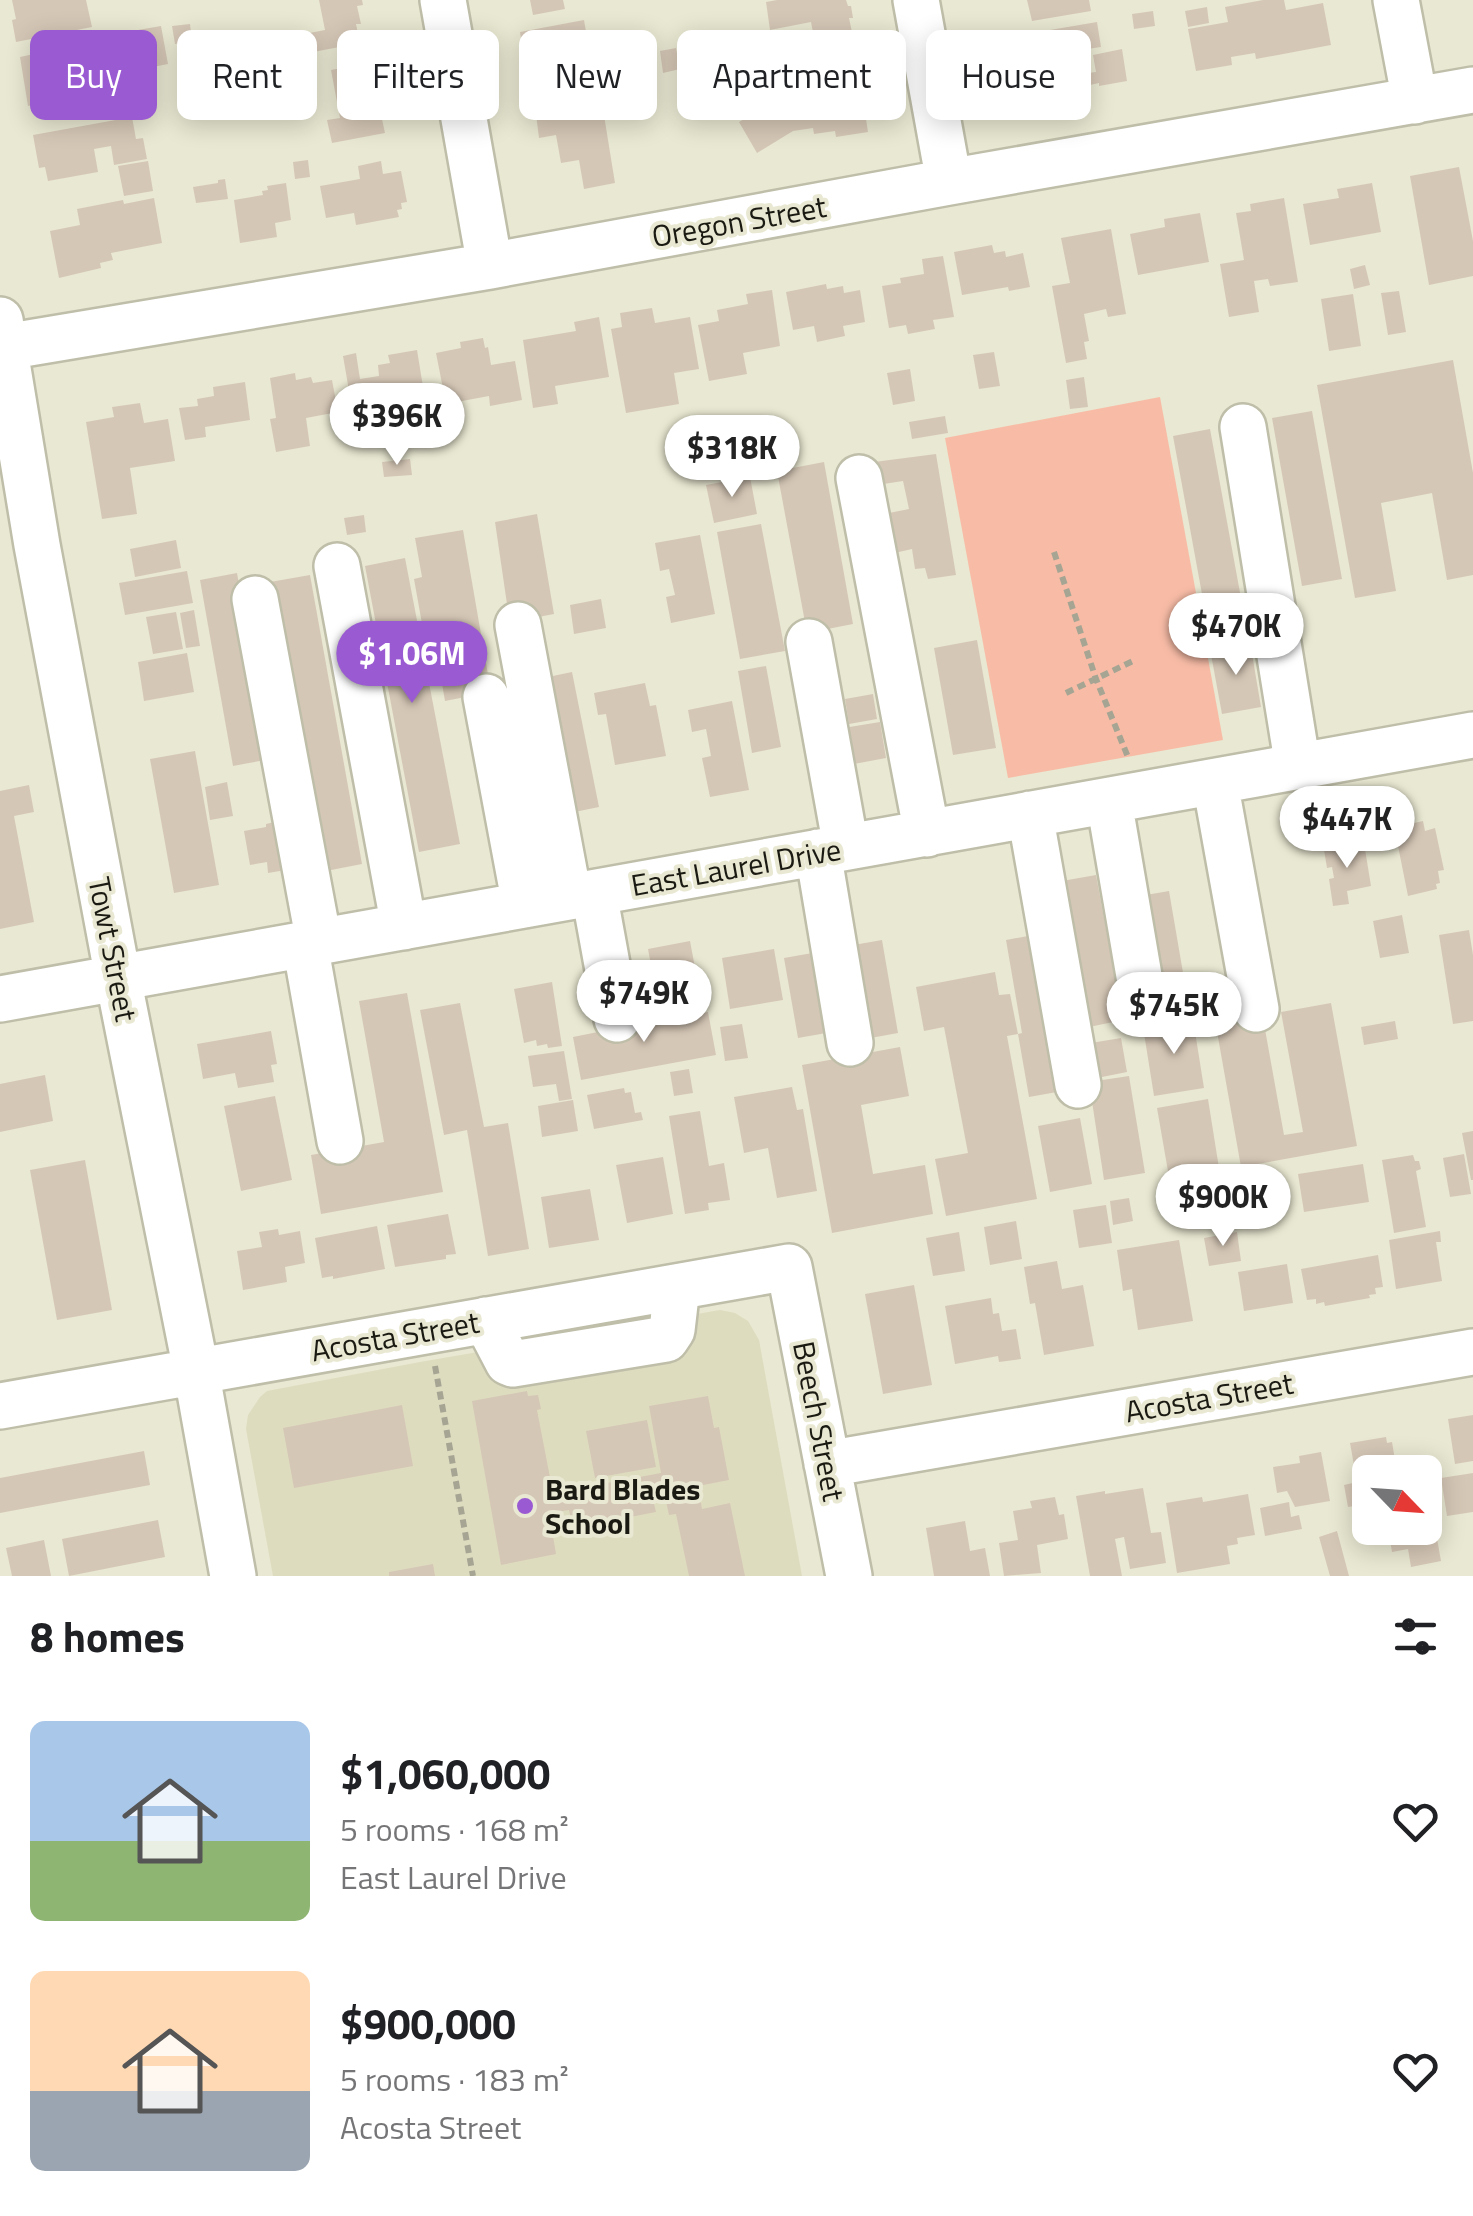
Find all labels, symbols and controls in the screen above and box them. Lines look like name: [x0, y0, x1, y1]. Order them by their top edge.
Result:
chip: Buy: [30, 30, 157, 120]
chip: Rent: [177, 30, 317, 120]
chip: Filters: [337, 30, 499, 120]
chip: New: [519, 30, 657, 120]
chip: Apartment: [677, 30, 906, 120]
chip: House: [926, 30, 1091, 120]
street label: Oregon Street: [648, 183, 830, 259]
pin: $396K: [327, 383, 467, 468]
text: $396K: [352, 391, 442, 439]
pin: $318K: [662, 415, 802, 500]
text: $318K: [687, 423, 777, 471]
pin: $470K: [1166, 593, 1306, 678]
text: $470K: [1191, 601, 1281, 649]
pin: $1.06M: [331, 621, 493, 706]
text: $1.06M: [358, 629, 466, 677]
pin: $447K: [1277, 786, 1417, 871]
text: $447K: [1302, 794, 1392, 842]
street label: East Laurel Drive: [627, 826, 845, 908]
street label: Towt Street: [76, 873, 150, 1026]
pin: $749K: [574, 960, 714, 1045]
text: $749K: [599, 968, 689, 1016]
pin: $745K: [1104, 972, 1244, 1057]
text: $745K: [1129, 980, 1219, 1028]
pin: $900K: [1153, 1164, 1293, 1249]
text: $900K: [1178, 1172, 1268, 1220]
street label: Acosta Street: [307, 1299, 483, 1373]
street label: Beech Street: [781, 1337, 857, 1505]
street label: Acosta Street: [1121, 1360, 1297, 1434]
north arrow: [1352, 1455, 1442, 1545]
map controls: [1352, 1455, 1442, 1545]
place label: Bard Blades School: [545, 1466, 700, 1546]
marker: Bard Blades School: [514, 1495, 536, 1517]
text: 8 homes: [30, 1604, 185, 1668]
icon: filters: [1388, 1609, 1443, 1664]
text: $1,060,000: [340, 1741, 550, 1805]
icon: home: [110, 1761, 230, 1881]
icon: heart: [1388, 1794, 1443, 1849]
text: 5 rooms · 168 m²: [340, 1805, 569, 1853]
text: East Laurel Drive: [340, 1853, 567, 1901]
text: $900,000: [340, 1991, 516, 2055]
icon: home: [110, 2011, 230, 2131]
icon: heart: [1388, 2044, 1443, 2099]
text: 5 rooms · 183 m²: [340, 2055, 569, 2103]
text: Acosta Street: [340, 2103, 521, 2151]

